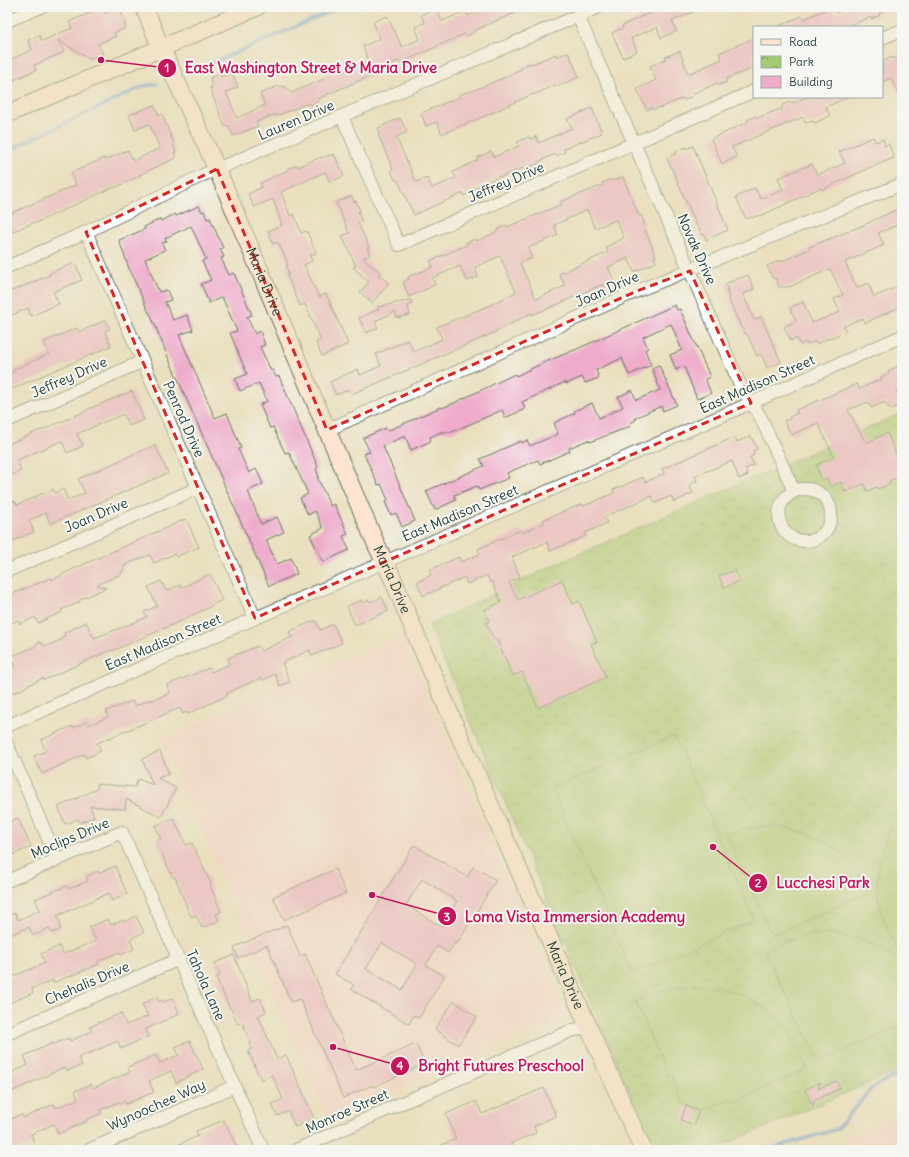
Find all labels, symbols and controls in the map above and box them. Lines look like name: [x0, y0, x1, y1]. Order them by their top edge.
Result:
legend: [753, 26, 883, 98]
text: Road: [789, 34, 817, 49]
callout: East Washington Street & Maria Drive: [157, 54, 445, 81]
text: Park: [789, 54, 814, 69]
text: East Washington Street & Maria Drive: [185, 58, 437, 78]
text: 1: [165, 60, 169, 75]
text: Building: [789, 74, 833, 89]
street label: Lauren Drive: [255, 96, 337, 144]
street label: Jeffrey Drive: [465, 158, 547, 206]
street label: Novak Drive: [673, 211, 721, 287]
street label: Maria Drive: [242, 245, 287, 319]
street label: Joan Drive: [573, 267, 641, 311]
street label: East Madison Street: [697, 350, 818, 417]
street label: Jeffrey Drive: [28, 352, 110, 402]
street label: Penrod Drive: [159, 378, 209, 460]
street label: East Madison Street: [399, 480, 521, 546]
street label: Joan Drive: [61, 494, 131, 536]
street label: Maria Drive: [369, 542, 415, 616]
street label: East Madison Street: [102, 609, 224, 675]
street label: Moclips Drive: [28, 813, 112, 863]
callout: Lucchesi Park: [748, 869, 878, 896]
text: Lucchesi Park: [776, 873, 870, 892]
text: 2: [755, 875, 762, 890]
callout: Loma Vista Immersion Academy: [437, 903, 693, 930]
text: Loma Vista Immersion Academy: [465, 907, 685, 927]
text: 3: [444, 909, 451, 924]
street label: Maria Drive: [543, 938, 588, 1012]
street label: Tahola Lane: [182, 947, 230, 1023]
street label: Chehalis Drive: [42, 957, 132, 1009]
callout: Bright Futures Preschool: [390, 1052, 592, 1079]
text: Bright Futures Preschool: [418, 1056, 584, 1076]
text: 4: [397, 1058, 404, 1073]
street label: Wynoochee Way: [104, 1075, 208, 1135]
street label: Monroe Street: [303, 1085, 392, 1137]

